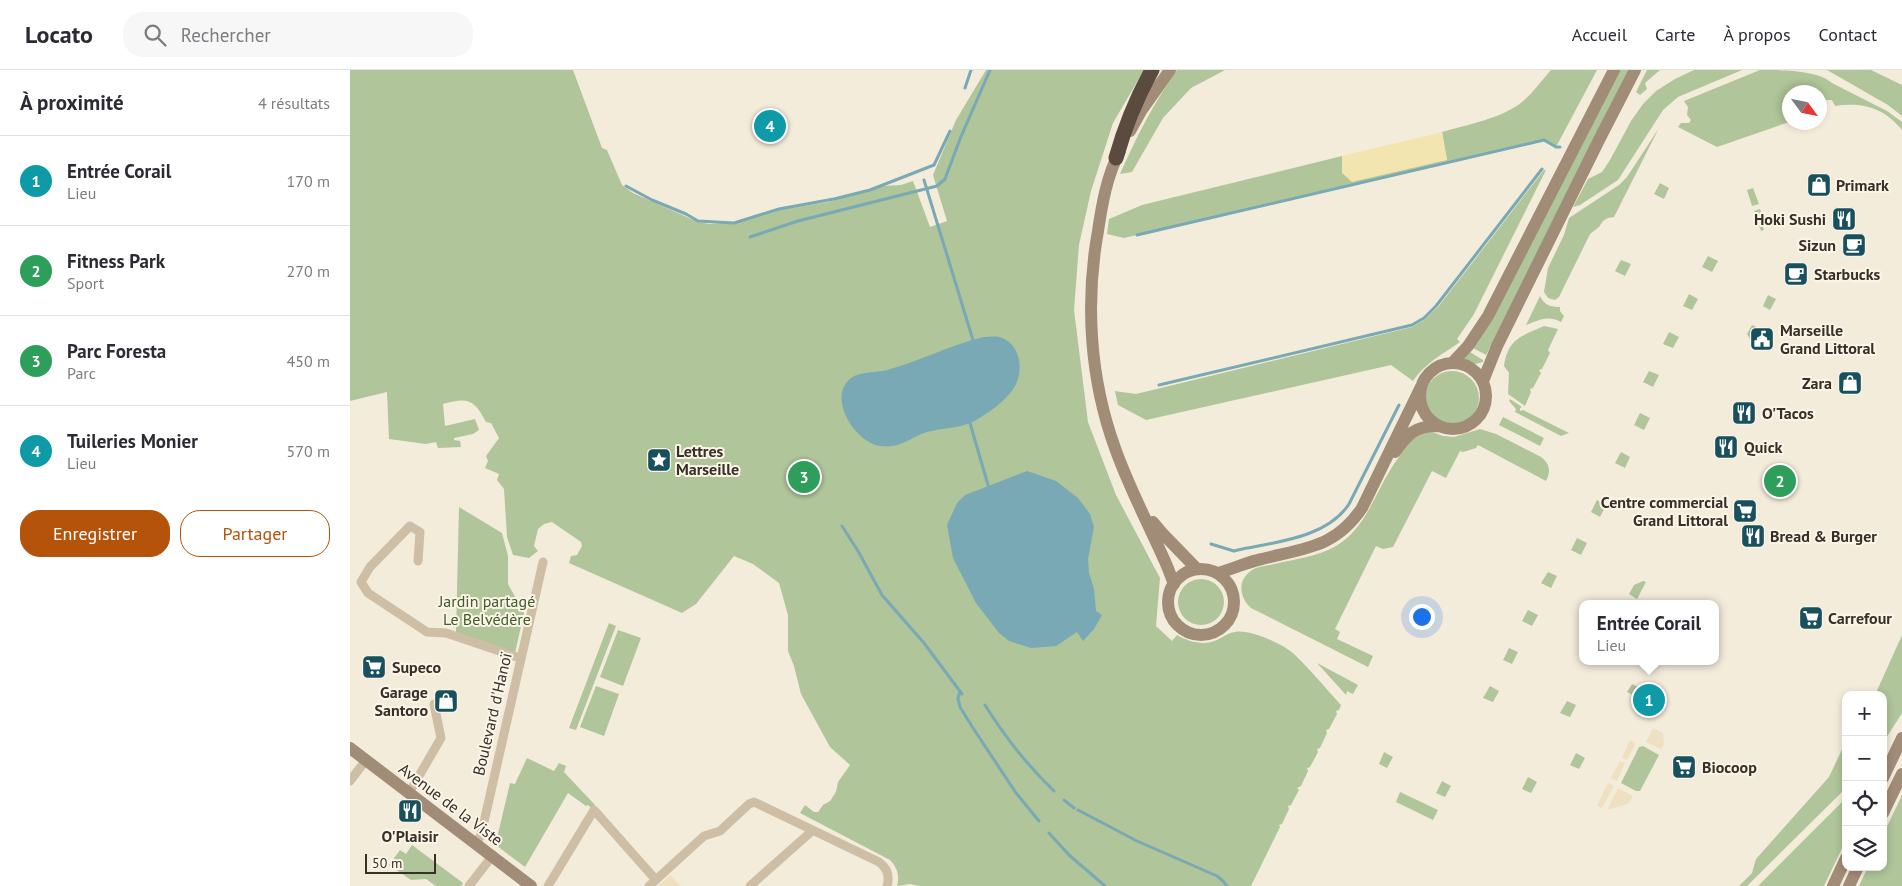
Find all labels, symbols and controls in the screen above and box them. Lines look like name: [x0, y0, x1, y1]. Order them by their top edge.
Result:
search box: [123, 12, 473, 57]
text: Locato: [25, 19, 93, 50]
icon: search: [141, 21, 169, 49]
text: Rechercher: [181, 23, 271, 47]
text: Accueil: [1572, 23, 1627, 46]
text: Carte: [1655, 23, 1696, 46]
text: À propos: [1724, 23, 1791, 46]
text: Contact: [1819, 23, 1877, 46]
north arrow: [1782, 85, 1827, 130]
text: À proximité: [20, 89, 124, 116]
text: 4 résultats: [258, 93, 330, 113]
pin: 4: [754, 107, 786, 145]
text: Entrée Corail: [67, 159, 171, 183]
text: 1: [31, 171, 41, 191]
text: 170 m: [287, 171, 330, 191]
shop icon: Primark: [1806, 172, 1832, 198]
place label: Primark: [1836, 175, 1889, 195]
text: Lieu: [67, 183, 96, 203]
restaurant icon: Hoki Sushi: [1831, 206, 1857, 232]
place label: Hoki Sushi: [1754, 209, 1826, 229]
cafe icon: Sizun: [1841, 232, 1867, 258]
place label: Sizun: [1799, 235, 1836, 255]
text: Fitness Park: [67, 249, 165, 273]
text: 2: [31, 261, 41, 281]
text: 270 m: [287, 261, 330, 281]
cafe icon: Starbucks: [1783, 261, 1809, 287]
place label: Starbucks: [1814, 264, 1881, 284]
text: Sport: [67, 273, 104, 293]
place label: Marseille Grand Littoral: [1780, 320, 1875, 358]
public building icon: Marseille Grand Littoral: [1749, 326, 1775, 352]
text: Parc Foresta: [67, 339, 166, 363]
text: 3: [31, 351, 41, 371]
text: 450 m: [287, 351, 330, 371]
text: Parc: [67, 363, 96, 383]
shop icon: Zara: [1837, 370, 1863, 396]
place label: Zara: [1802, 373, 1832, 393]
restaurant icon: O'Tacos: [1731, 400, 1757, 426]
place label: O'Tacos: [1762, 403, 1814, 423]
text: Tuileries Monier: [67, 429, 198, 453]
restaurant icon: Quick: [1713, 434, 1739, 460]
place label: Quick: [1744, 437, 1783, 457]
text: 4: [31, 441, 41, 461]
text: 570 m: [287, 441, 330, 461]
place label: Lettres Marseille: [676, 441, 739, 479]
place icon: Lettres Marseille: [646, 447, 672, 473]
text: Lieu: [67, 453, 96, 473]
pin: 3: [788, 458, 820, 496]
pin: 2: [1764, 462, 1796, 500]
place label: Centre commercial Grand Littoral: [1601, 492, 1728, 530]
supermarket icon: Centre commercial Grand Littoral: [1732, 498, 1758, 524]
button: Enregistrer: [20, 510, 170, 557]
button: Partager: [180, 510, 330, 557]
restaurant icon: Bread & Burger: [1740, 523, 1766, 549]
place label: Bread & Burger: [1770, 526, 1877, 546]
park label: Jardin partagé Le Belvédère: [438, 591, 535, 629]
popup: [1579, 600, 1719, 665]
your location: [1409, 604, 1435, 630]
supermarket icon: Carrefour: [1798, 605, 1824, 631]
place label: Carrefour: [1828, 608, 1892, 628]
text: Entrée Corail: [1597, 611, 1701, 635]
text: Lieu: [1597, 635, 1626, 655]
street label: Boulevard d'Hanoï: [468, 650, 516, 777]
supermarket icon: Supeco: [361, 654, 387, 680]
place label: Supeco: [392, 657, 441, 677]
pin: 1: [1633, 681, 1665, 719]
place label: Garage Santoro: [375, 682, 428, 720]
shop icon: Garage Santoro: [433, 688, 459, 714]
map controls: [1842, 691, 1887, 871]
button: +: [1842, 691, 1887, 736]
button: −: [1842, 736, 1887, 781]
supermarket icon: Biocoop: [1671, 754, 1697, 780]
place label: Biocoop: [1702, 757, 1757, 777]
street label: Avenue de la Viste: [395, 758, 507, 850]
button: locate: [1842, 781, 1887, 826]
restaurant icon: O'Plaisir: [397, 798, 423, 824]
place label: O'Plaisir: [382, 826, 439, 846]
button: layers: [1842, 826, 1887, 871]
scale bar: [365, 851, 436, 874]
text: 50 m: [372, 854, 402, 872]

